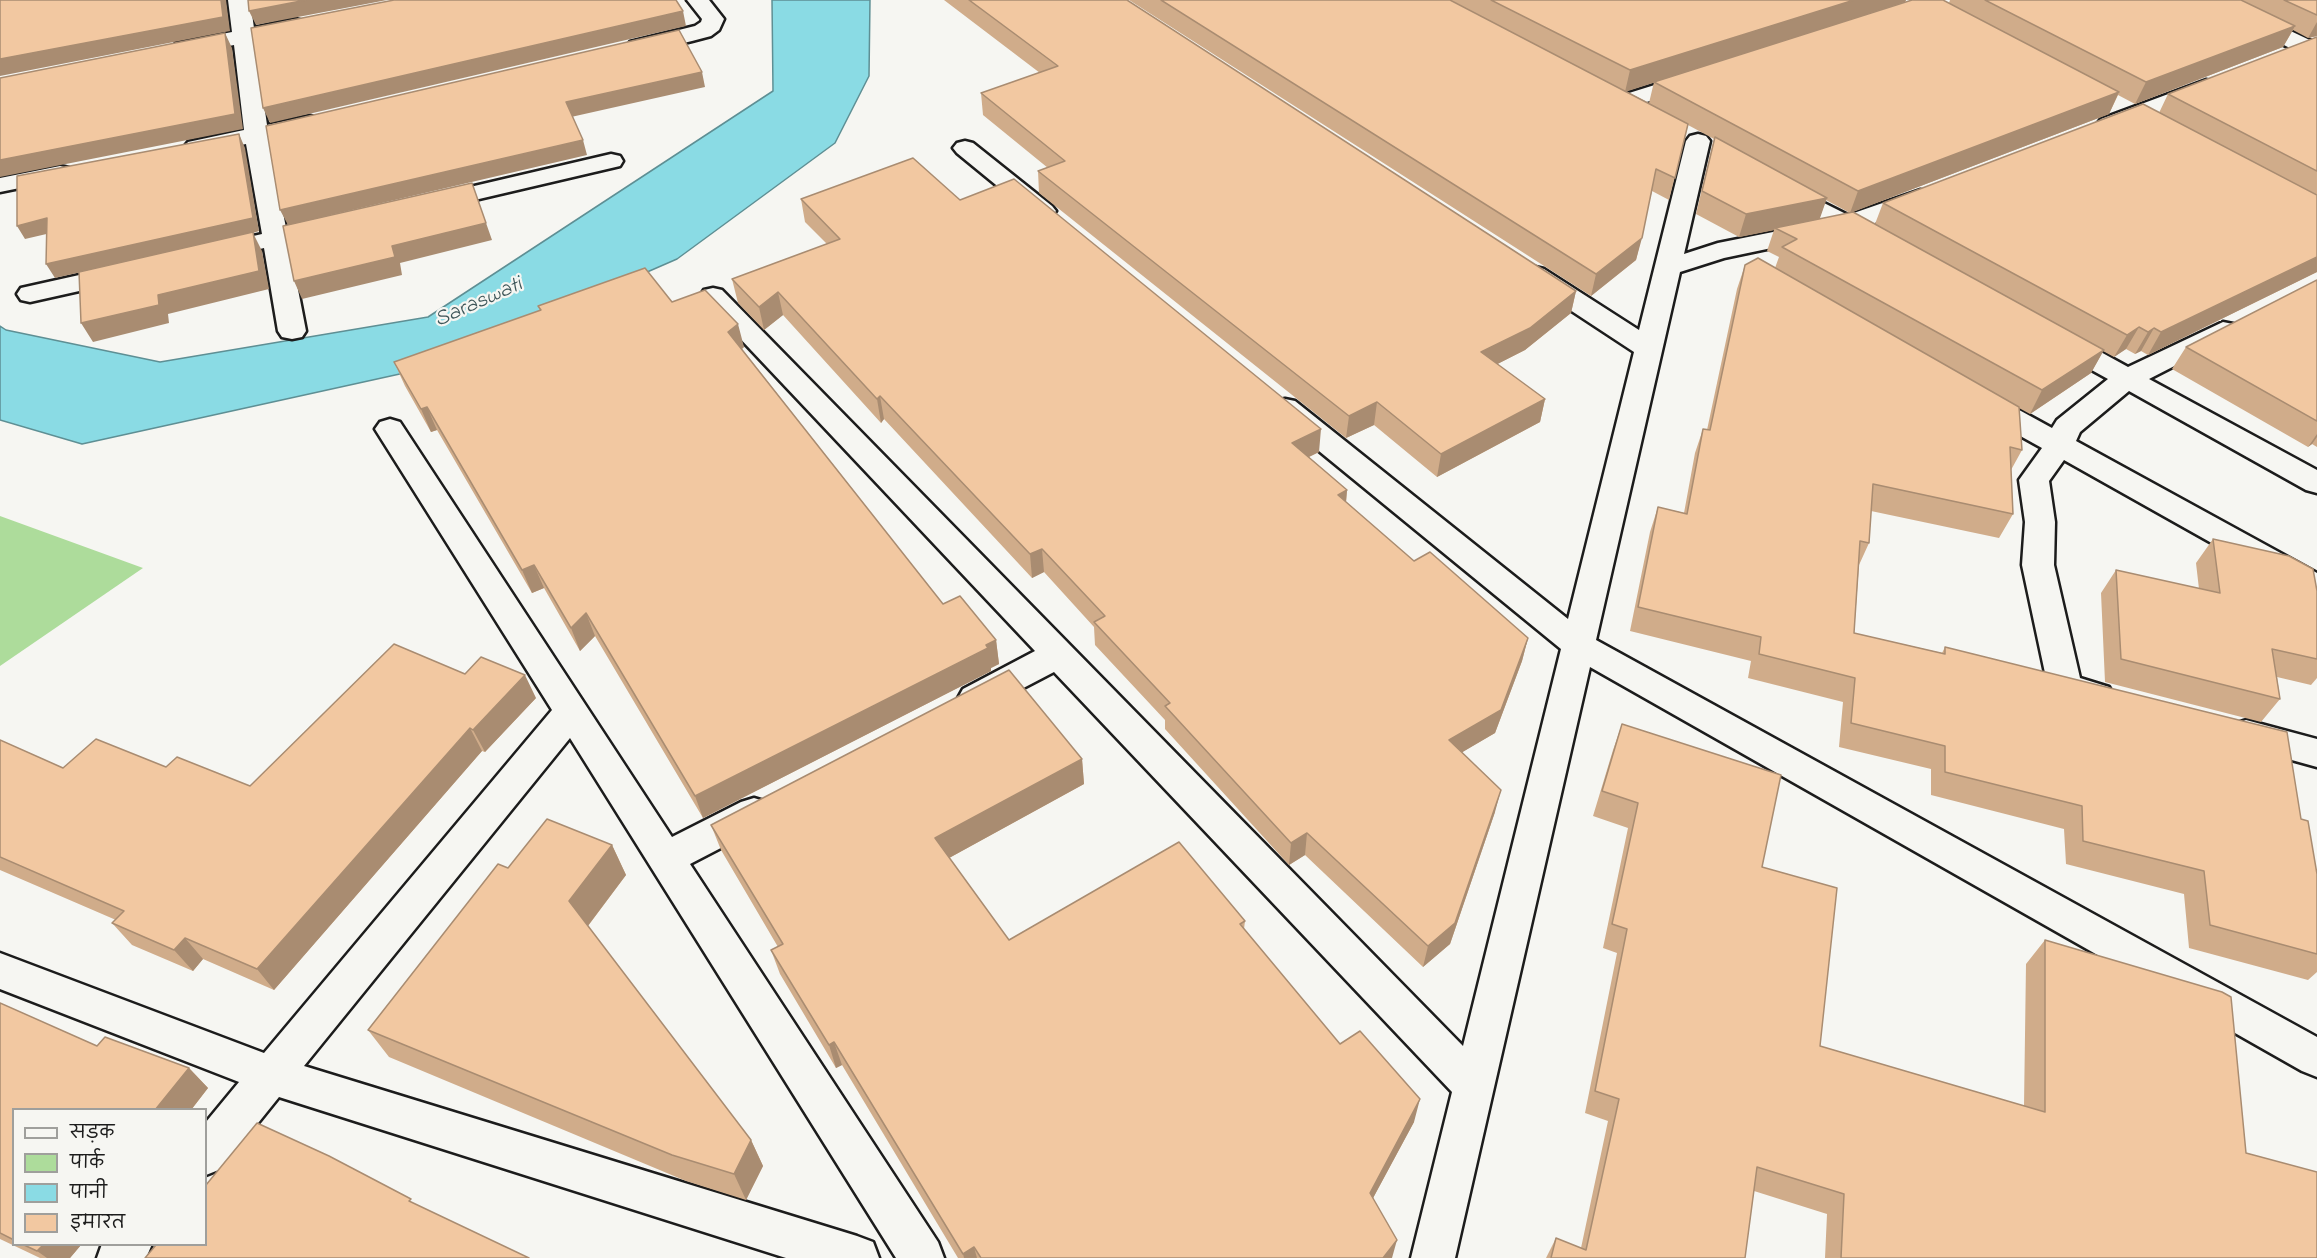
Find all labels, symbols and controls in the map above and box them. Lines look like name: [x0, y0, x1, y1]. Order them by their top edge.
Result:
water label: Saraswati: [431, 273, 527, 335]
legend: [12, 1108, 207, 1246]
text: सड़क: [70, 1121, 114, 1147]
text: पार्क: [70, 1151, 104, 1177]
text: पानी: [70, 1181, 107, 1207]
text: इमारत: [70, 1211, 125, 1237]

